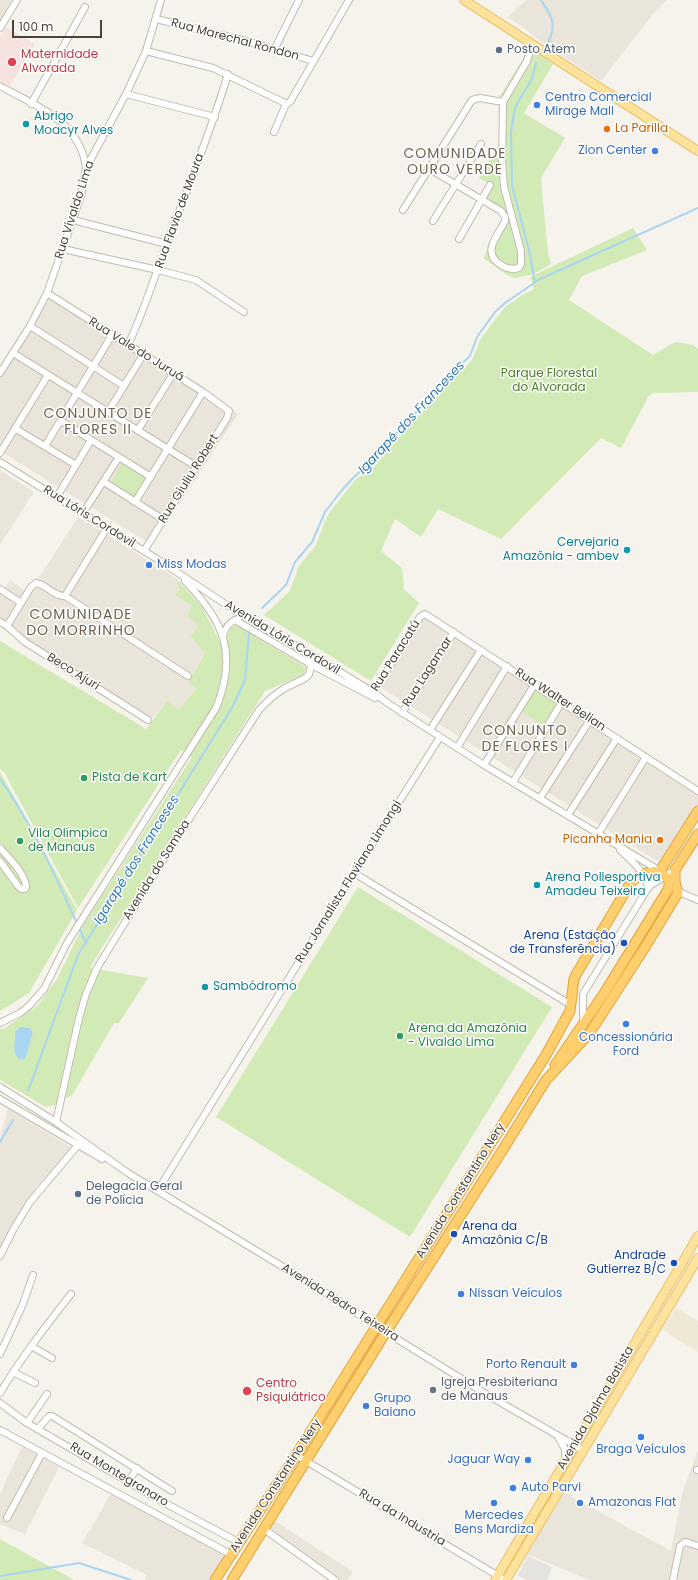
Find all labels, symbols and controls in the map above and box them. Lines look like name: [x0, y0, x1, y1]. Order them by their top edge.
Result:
scale bar: [14, 12, 104, 38]
street label: Rua Marechal Rondon: [169, 16, 301, 64]
text: 100 m: [19, 18, 53, 35]
place label: Posto Atem: [507, 43, 575, 57]
marker: Posto Atem: [494, 45, 504, 55]
place label: Maternidade Alvorada: [21, 48, 98, 76]
marker: Maternidade Alvorada: [6, 56, 18, 68]
place label: Centro Comercial Mirage Mall: [545, 91, 652, 119]
marker: Centro Comercial Mirage Mall: [532, 100, 542, 110]
place label: Abrigo Moacyr Alves: [34, 110, 113, 138]
marker: Abrigo Moacyr Alves: [21, 119, 31, 129]
place label: La Parilla: [615, 122, 668, 136]
marker: La Parilla: [602, 124, 612, 134]
place label: Zion Center: [578, 144, 647, 158]
district label: COMUNIDADE OURO VERDE: [403, 146, 507, 178]
marker: Zion Center: [650, 146, 660, 156]
street label: Rua Flavio de Moura: [153, 152, 207, 270]
street label: Rua Vivaldo Lima: [52, 159, 98, 261]
street label: Rua Vale do Juruá: [86, 315, 186, 385]
water label: Igarapé dos Franceses: [355, 358, 469, 478]
park label: Parque Florestal do Alvorada: [501, 367, 597, 395]
district label: CONJUNTO DE FLORES II: [44, 406, 152, 438]
street label: Rua Giuliu Robert: [156, 432, 222, 526]
street label: Rua Lóris Cordovil: [40, 483, 138, 551]
place label: Cervejaria Amazônia - ambev: [503, 536, 619, 564]
marker: Cervejaria Amazônia - ambev: [622, 545, 632, 555]
place label: Miss Modas: [157, 558, 227, 572]
marker: Miss Modas: [144, 560, 154, 570]
street label: Avenida Lóris Cordovil: [222, 598, 342, 678]
district label: COMUNIDADE DO MORRINHO: [26, 607, 136, 640]
street label: Rua Paracatú: [368, 618, 424, 694]
street label: Rua Lagamar: [400, 634, 456, 710]
street label: Beco Ajuri: [44, 650, 102, 694]
street label: Rua Walter Belian: [512, 665, 608, 735]
district label: CONJUNTO DE FLORES I: [481, 723, 569, 756]
place label: Pista de Kart: [92, 771, 167, 785]
marker: Pista de Kart: [79, 773, 89, 783]
water label: Igarapé dos Franceses: [91, 793, 183, 927]
street label: Rua Jornalista Flaviano Limongi: [293, 798, 405, 966]
street label: Avenida do Samba: [120, 817, 194, 923]
place label: Vila Olímpica de Manaus: [28, 827, 107, 855]
place label: Picanha Mania: [563, 833, 652, 847]
marker: Picanha Mania: [655, 835, 665, 845]
marker: Vila Olímpica de Manaus: [15, 836, 25, 846]
place label: Arena Poliesportiva Amadeu Teixeira: [545, 871, 661, 899]
marker: Arena Poliesportiva Amadeu Teixeira: [532, 880, 542, 890]
place label: Arena (Estação de Transferência): [509, 929, 616, 957]
marker: Arena (Estação de Transferência): [619, 938, 629, 948]
place label: Sambódromo: [213, 980, 297, 994]
marker: Sambódromo: [200, 982, 210, 992]
marker: Concessionária Ford: [621, 1019, 631, 1029]
place label: Arena da Amazônia - Vivaldo Lima: [408, 1022, 527, 1050]
marker: Arena da Amazônia - Vivaldo Lima: [395, 1031, 405, 1041]
place label: Concessionária Ford: [579, 1031, 673, 1059]
street label: Avenida Constantino Nery: [413, 1121, 509, 1261]
place label: Delegacia Geral de Polícia: [86, 1180, 182, 1208]
marker: Delegacia Geral de Polícia: [73, 1189, 83, 1199]
place label: Arena da Amazônia C/B: [462, 1220, 548, 1248]
marker: Arena da Amazônia C/B: [449, 1229, 459, 1239]
place label: Andrade Gutierrez B/C: [587, 1249, 666, 1277]
marker: Andrade Gutierrez B/C: [669, 1258, 679, 1268]
street label: Avenida Pedro Teixeira: [279, 1261, 401, 1345]
place label: Nissan Veículos: [469, 1287, 562, 1301]
marker: Nissan Veículos: [456, 1289, 466, 1299]
street label: Avenida Djalma Batista: [555, 1344, 637, 1472]
place label: Porto Renault: [486, 1358, 566, 1372]
marker: Porto Renault: [569, 1360, 579, 1370]
place label: Igreja Presbiteriana de Manaus: [441, 1376, 558, 1404]
place label: Centro Psiquiátrico: [256, 1377, 326, 1405]
marker: Centro Psiquiátrico: [241, 1385, 253, 1397]
marker: Igreja Presbiteriana de Manaus: [428, 1385, 438, 1395]
place label: Grupo Baiano: [374, 1392, 416, 1420]
marker: Grupo Baiano: [361, 1401, 371, 1411]
street label: Avenida Constantino Nery: [227, 1417, 325, 1555]
marker: Braga Veículos: [636, 1432, 646, 1442]
street label: Rua Montegranaro: [67, 1440, 171, 1510]
place label: Braga Veículos: [596, 1443, 686, 1457]
place label: Jaguar Way: [447, 1453, 520, 1467]
marker: Jaguar Way: [523, 1455, 533, 1465]
place label: Auto Parvi: [521, 1481, 581, 1495]
marker: Auto Parvi: [508, 1483, 518, 1493]
street label: Rua da Industria: [356, 1487, 448, 1549]
place label: Amazonas Flat: [588, 1496, 676, 1510]
marker: Mercedes Bens Mardiza: [489, 1498, 499, 1508]
marker: Amazonas Flat: [575, 1498, 585, 1508]
place label: Mercedes Bens Mardiza: [454, 1509, 534, 1537]

